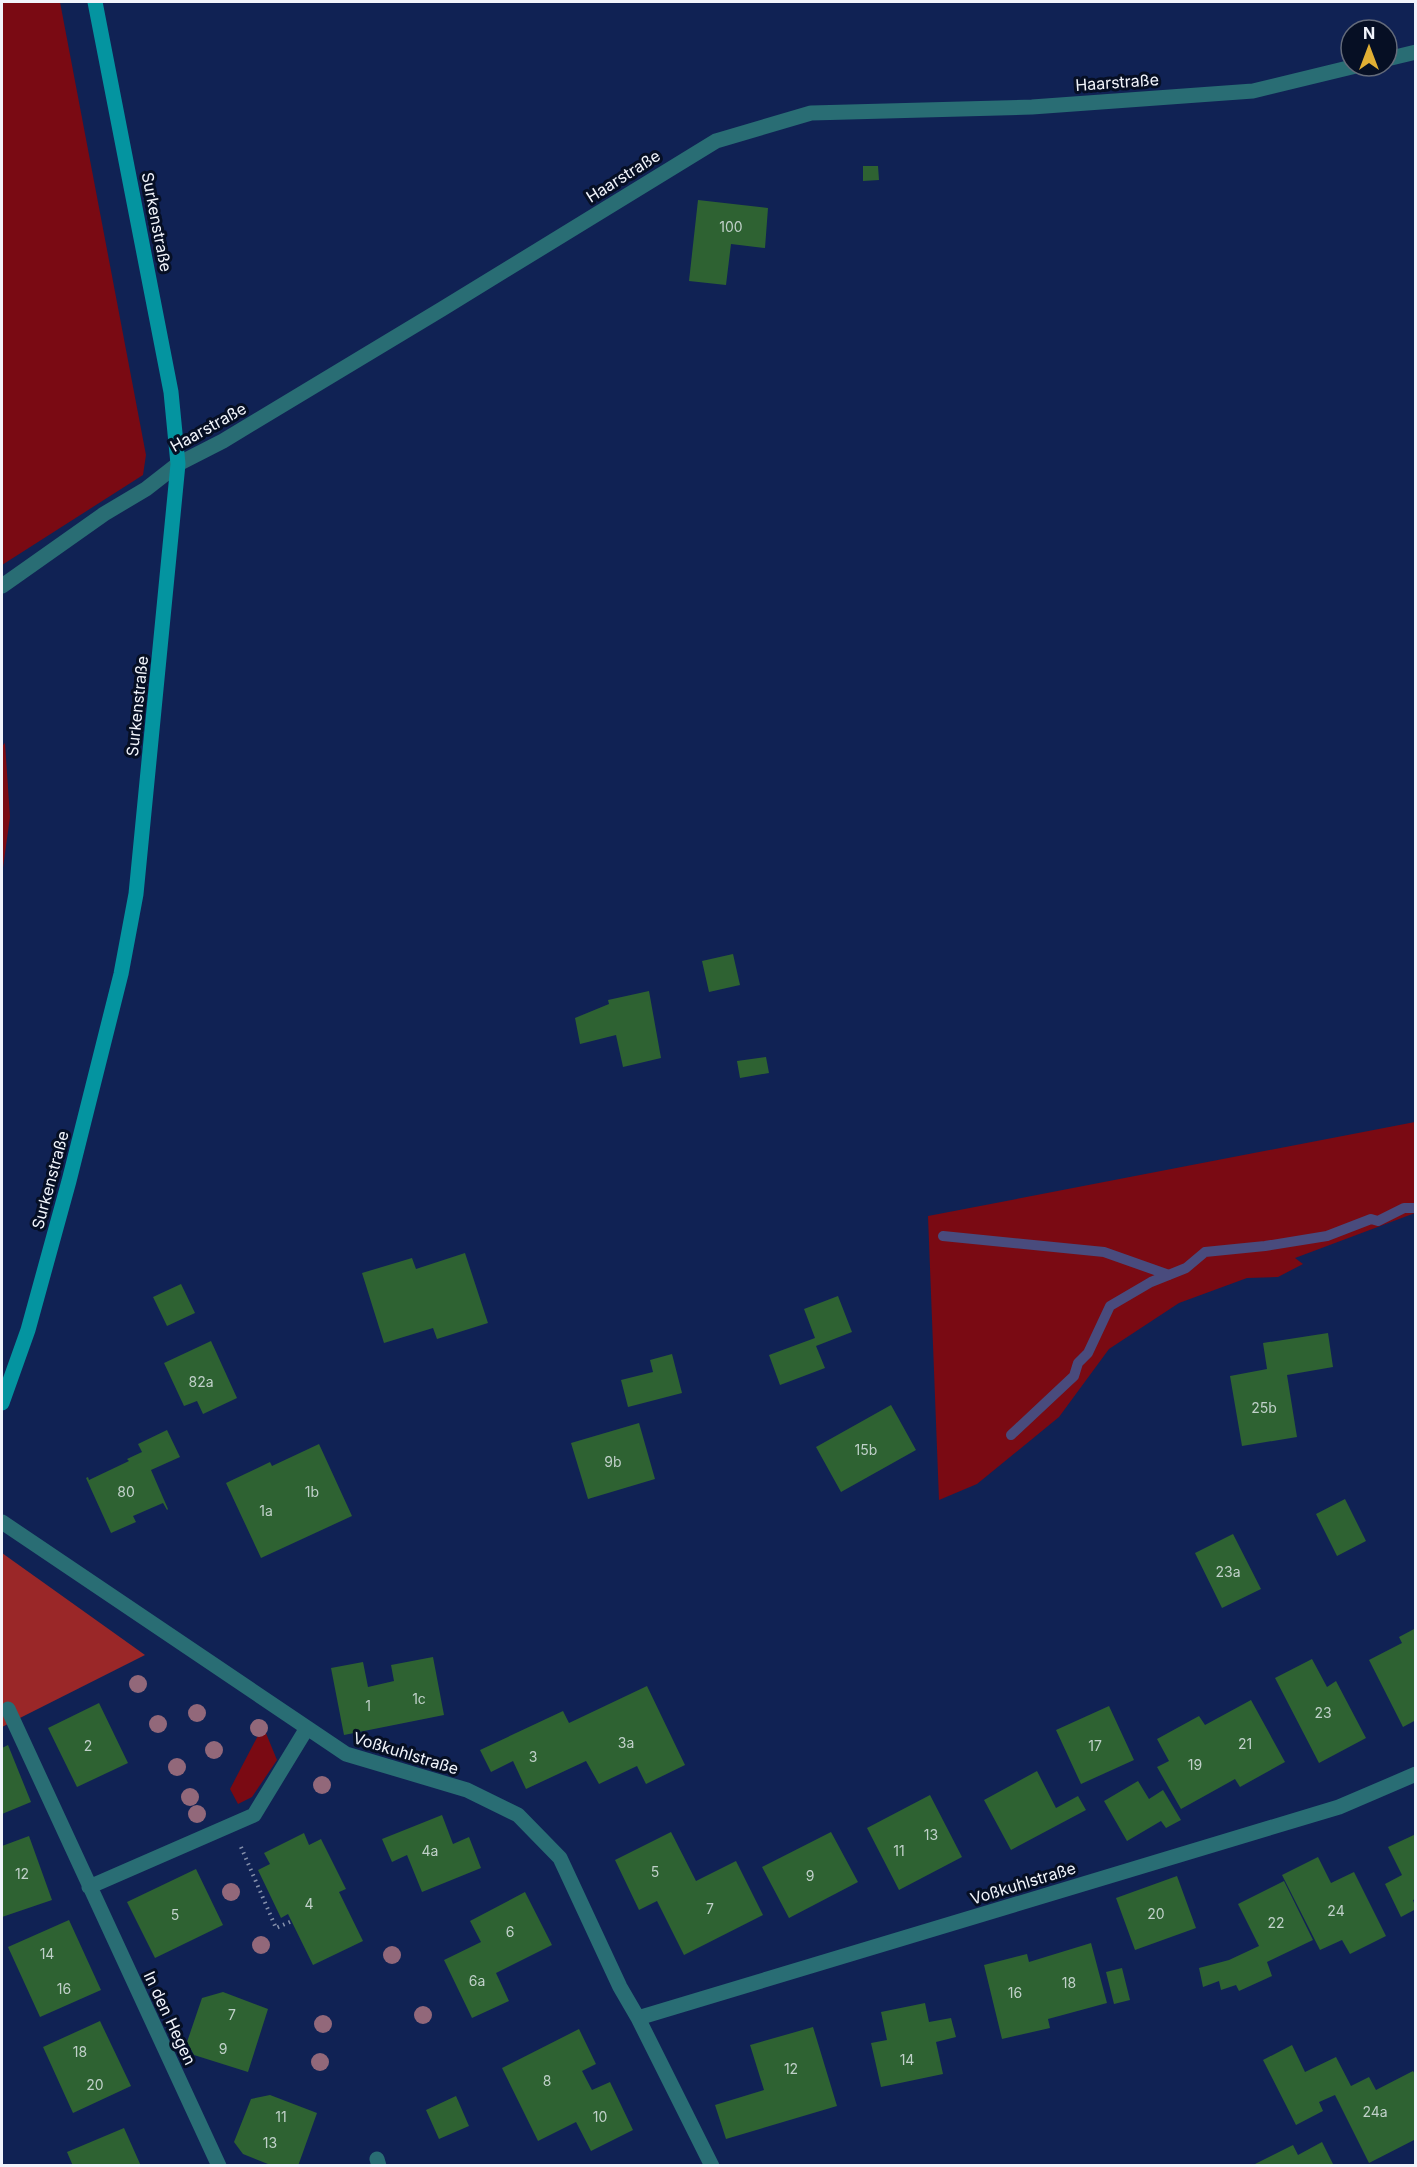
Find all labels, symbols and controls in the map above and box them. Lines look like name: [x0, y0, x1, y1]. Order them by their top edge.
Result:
north arrow: [1339, 18, 1399, 78]
text: N: [1363, 23, 1375, 43]
street label: Haarstraße: [1075, 69, 1159, 95]
street label: Haarstraße: [582, 145, 664, 207]
street label: Surkenstraße: [138, 170, 176, 274]
house number: 100: [719, 218, 743, 235]
street label: Haarstraße: [167, 398, 249, 456]
street label: Surkenstraße: [122, 655, 152, 757]
street label: Surkenstraße: [27, 1129, 73, 1231]
house number: 82a: [188, 1373, 214, 1390]
house number: 25b: [1251, 1399, 1277, 1416]
house number: 15b: [855, 1441, 877, 1458]
house number: 9b: [604, 1453, 622, 1470]
house number: 80: [117, 1483, 135, 1500]
house number: 1b: [305, 1483, 319, 1500]
house number: 1a: [259, 1502, 273, 1519]
house number: 23a: [1215, 1563, 1241, 1580]
house number: 1c: [412, 1690, 426, 1707]
house number: 1: [365, 1697, 371, 1714]
house number: 23: [1314, 1704, 1332, 1721]
street label: Voßkuhlstraße: [351, 1727, 461, 1779]
house number: 3a: [618, 1734, 634, 1751]
house number: 21: [1238, 1735, 1252, 1752]
house number: 2: [84, 1737, 92, 1754]
house number: 17: [1088, 1737, 1102, 1754]
house number: 3: [529, 1748, 537, 1765]
house number: 19: [1188, 1756, 1202, 1773]
house number: 13: [924, 1826, 938, 1843]
house number: 4a: [422, 1842, 438, 1859]
house number: 11: [893, 1842, 905, 1859]
street label: Voßkuhlstraße: [968, 1857, 1078, 1909]
house number: 5: [651, 1863, 659, 1880]
house number: 12: [15, 1865, 29, 1882]
house number: 9: [806, 1867, 814, 1884]
house number: 4: [304, 1895, 314, 1912]
house number: 7: [706, 1900, 714, 1917]
house number: 24: [1327, 1902, 1345, 1919]
house number: 20: [1147, 1905, 1165, 1922]
house number: 5: [171, 1906, 179, 1923]
house number: 22: [1267, 1914, 1285, 1931]
house number: 6: [506, 1923, 514, 1940]
house number: 14: [40, 1945, 54, 1962]
street label: In den Hegen: [140, 1968, 200, 2068]
house number: 6a: [469, 1972, 485, 1989]
house number: 18: [1062, 1974, 1076, 1991]
house number: 16: [57, 1980, 71, 1997]
house number: 16: [1008, 1984, 1022, 2001]
house number: 7: [228, 2006, 236, 2023]
house number: 9: [219, 2040, 227, 2057]
house number: 18: [73, 2043, 87, 2060]
house number: 14: [900, 2051, 914, 2068]
house number: 12: [784, 2060, 798, 2077]
house number: 8: [543, 2072, 551, 2089]
house number: 20: [86, 2076, 104, 2093]
house number: 24a: [1362, 2103, 1388, 2120]
house number: 11: [275, 2108, 287, 2125]
house number: 10: [593, 2108, 607, 2125]
house number: 13: [263, 2134, 277, 2151]

